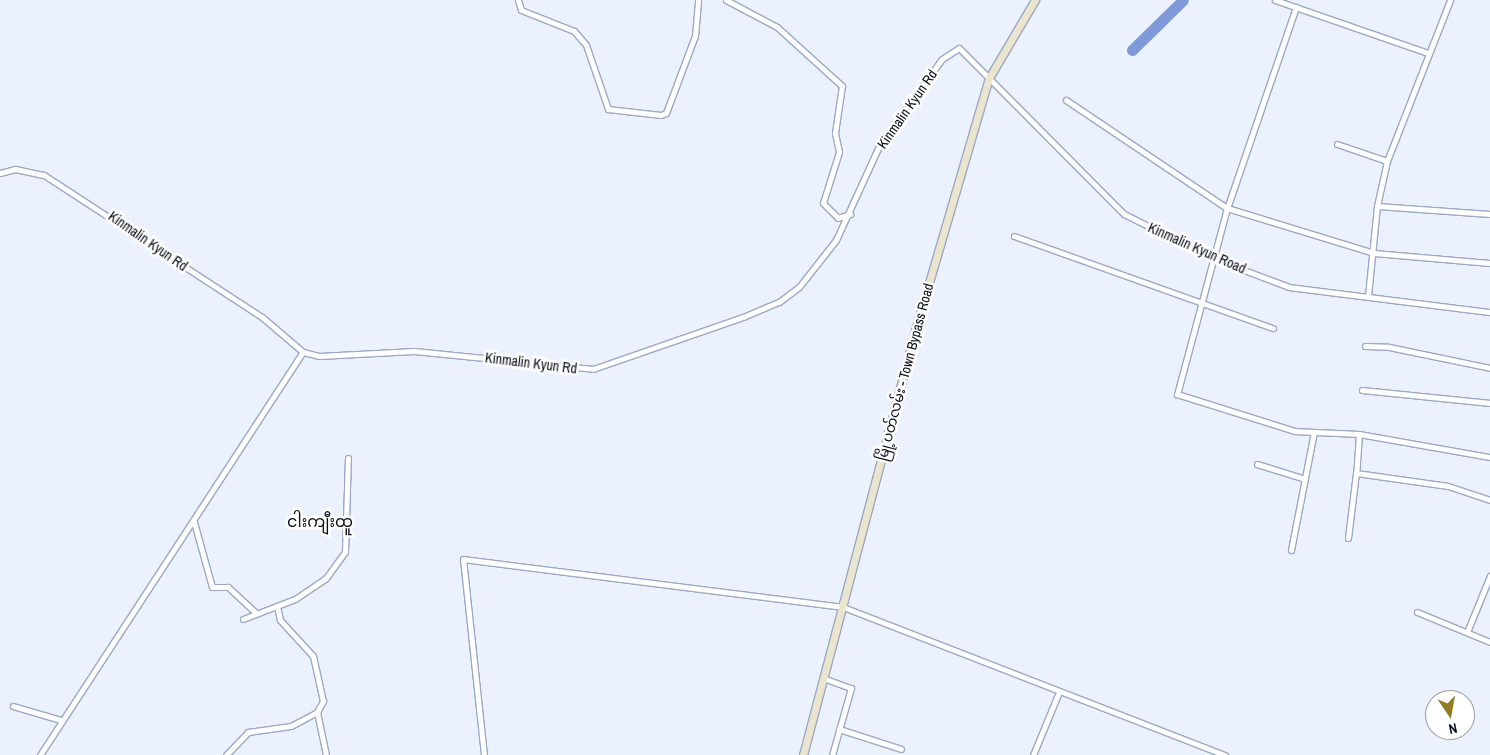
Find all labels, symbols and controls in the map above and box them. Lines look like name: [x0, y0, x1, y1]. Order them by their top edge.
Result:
street label: Kinmalin Kyun Rd: [874, 66, 940, 152]
street label: Kinmalin Kyun Rd: [105, 208, 191, 274]
street label: Kinmalin Kyun Road: [1145, 219, 1249, 277]
street label: မြို့ပတ်လမ်း - Town Bypass Road: [873, 281, 937, 463]
street label: Kinmalin Kyun Rd: [484, 349, 578, 377]
district label: ငါးကျီးထူ: [287, 511, 353, 531]
north arrow: [1425, 690, 1475, 740]
text: N: [1447, 719, 1459, 738]

